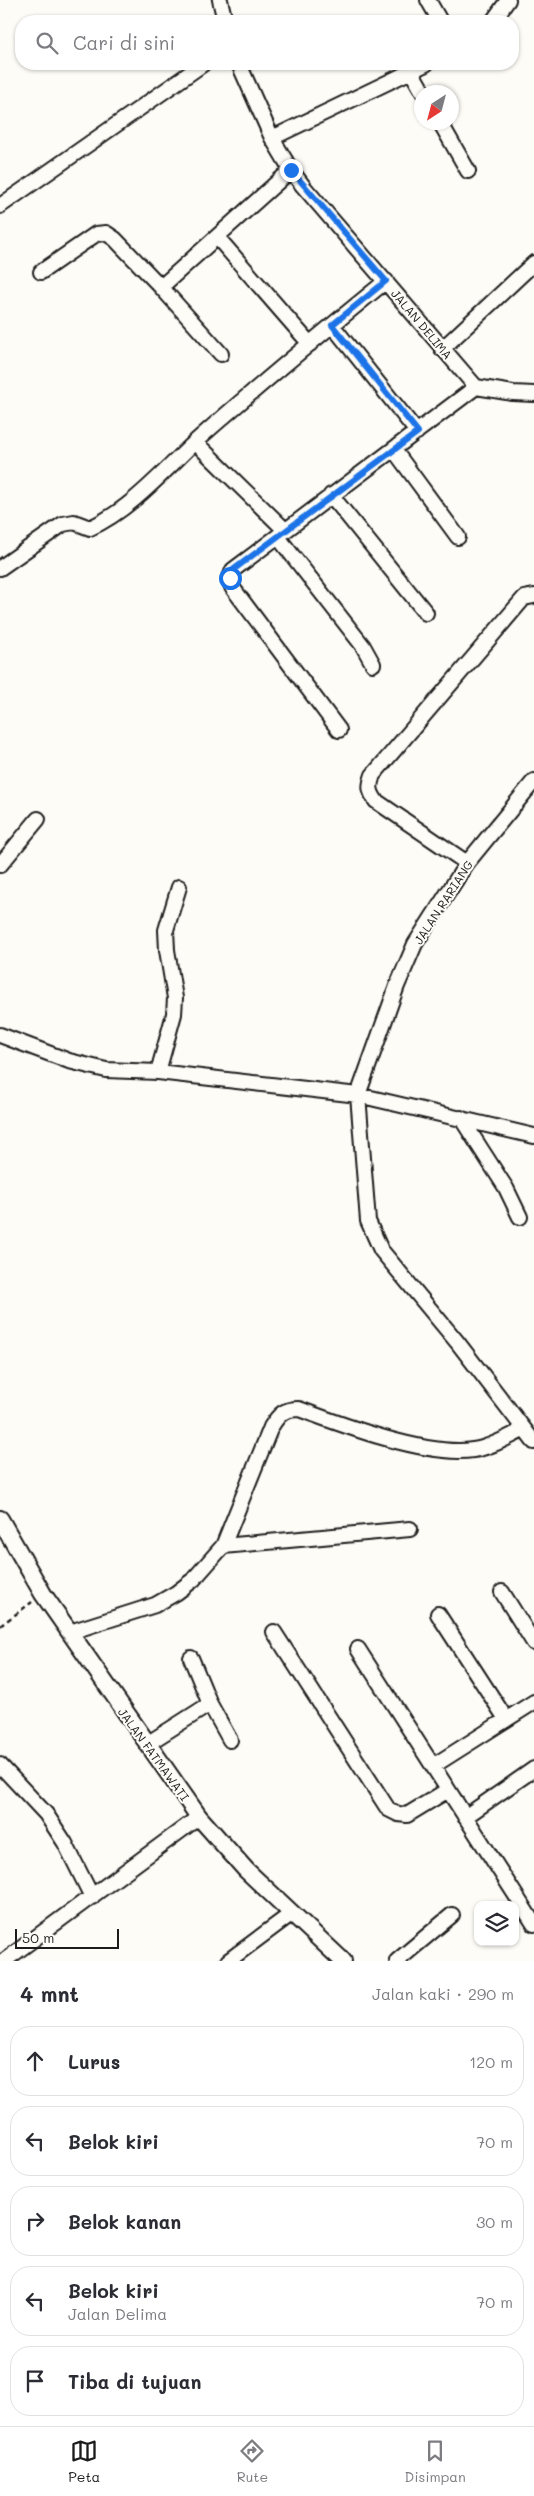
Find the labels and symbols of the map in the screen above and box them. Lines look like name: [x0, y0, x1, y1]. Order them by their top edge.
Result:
north arrow: [414, 85, 459, 130]
route end: [280, 159, 303, 182]
street label: JALAN DELIMA: [388, 286, 456, 362]
route start: [219, 567, 242, 590]
street label: JALAN RARIANG: [410, 857, 476, 947]
street label: JALAN FATMAWATI: [115, 1704, 193, 1804]
scale bar: [15, 1926, 119, 1949]

